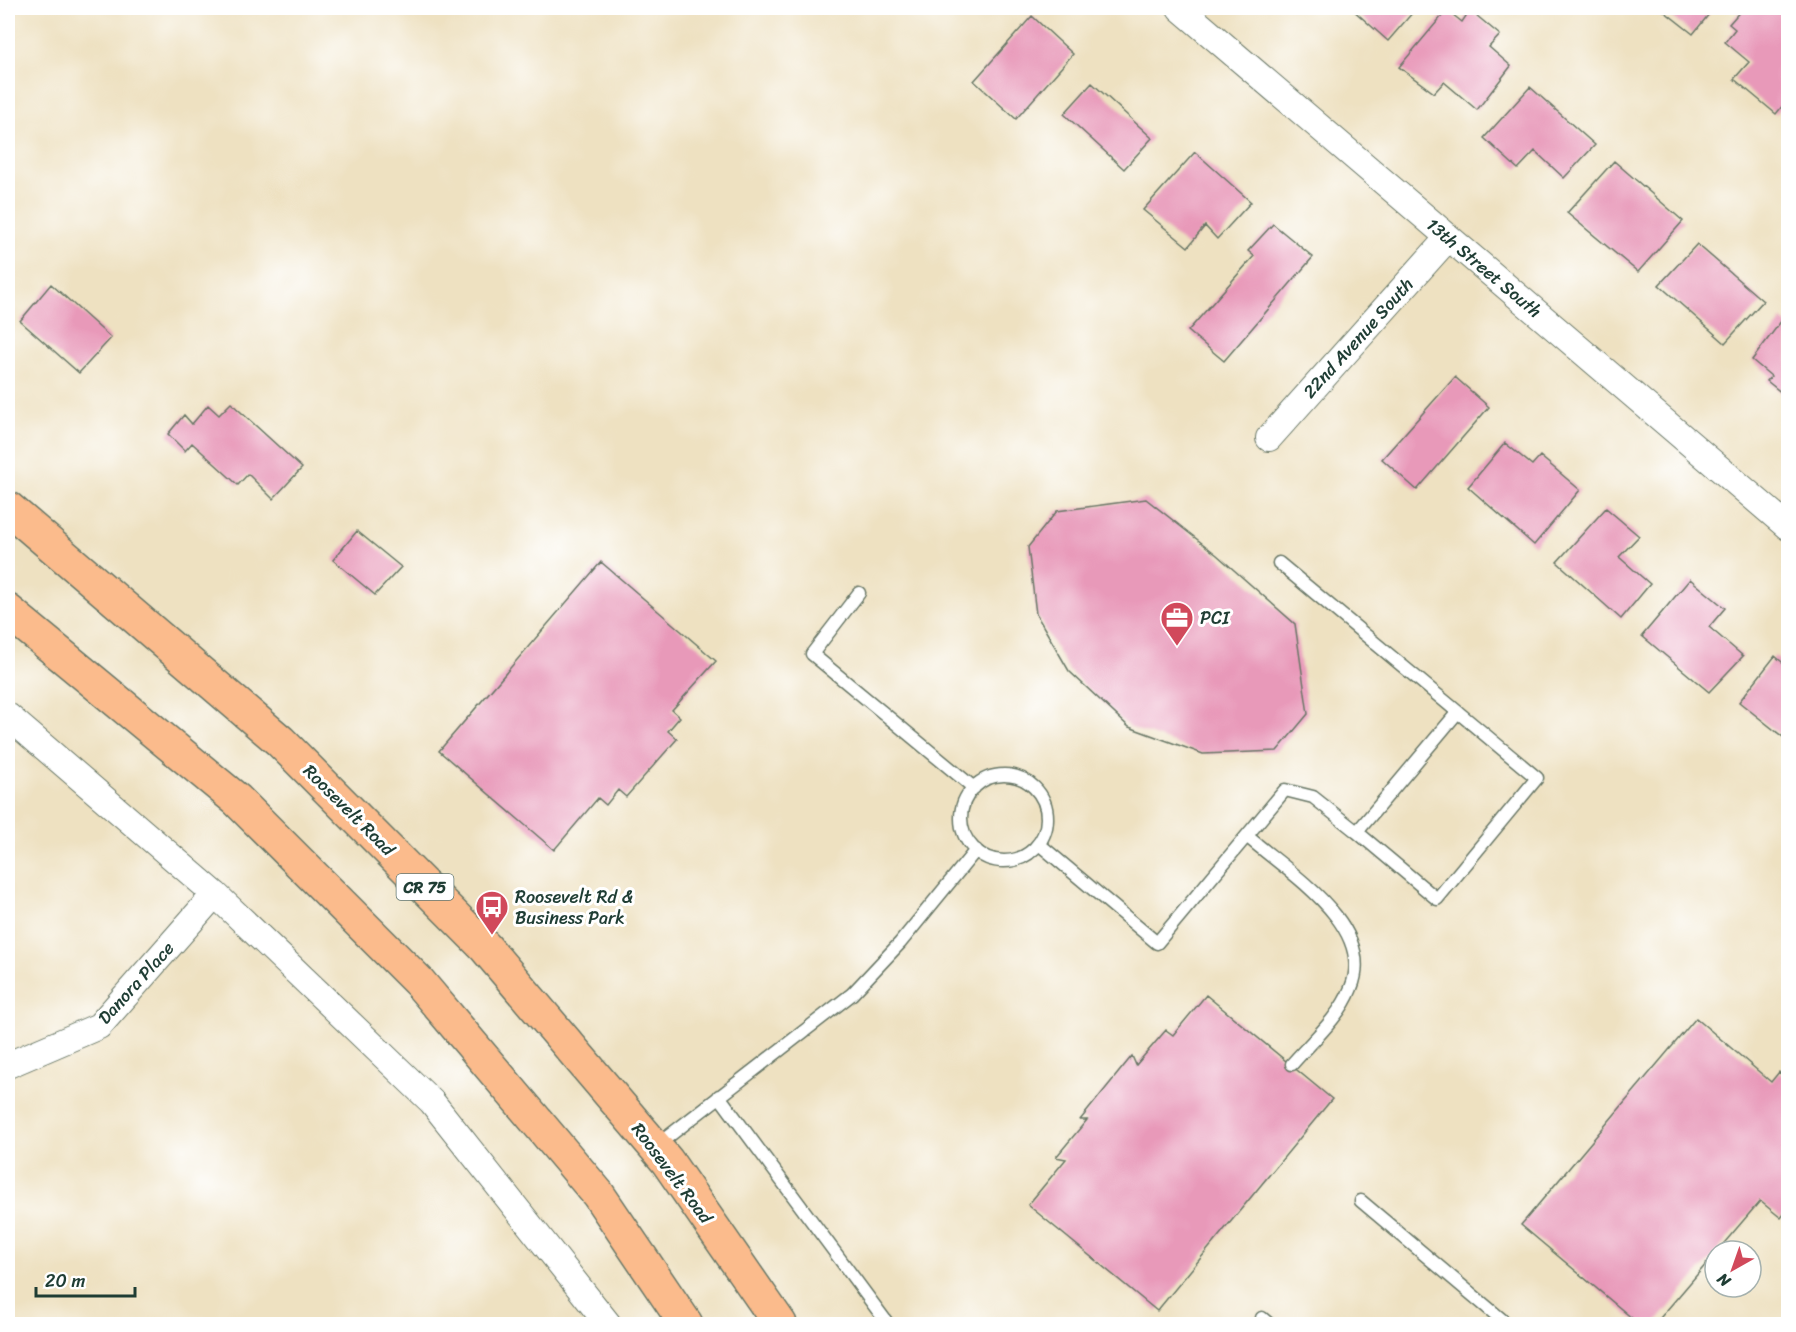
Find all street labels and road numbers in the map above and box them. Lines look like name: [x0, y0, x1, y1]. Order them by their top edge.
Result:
street label: 13th Street South: [1419, 210, 1549, 326]
street label: 22nd Avenue South: [1295, 270, 1421, 406]
street label: Roosevelt Road: [295, 756, 404, 865]
road number: CR 75: [396, 874, 454, 900]
street label: Danora Place: [90, 934, 182, 1032]
street label: Roosevelt Road: [623, 1115, 722, 1232]

